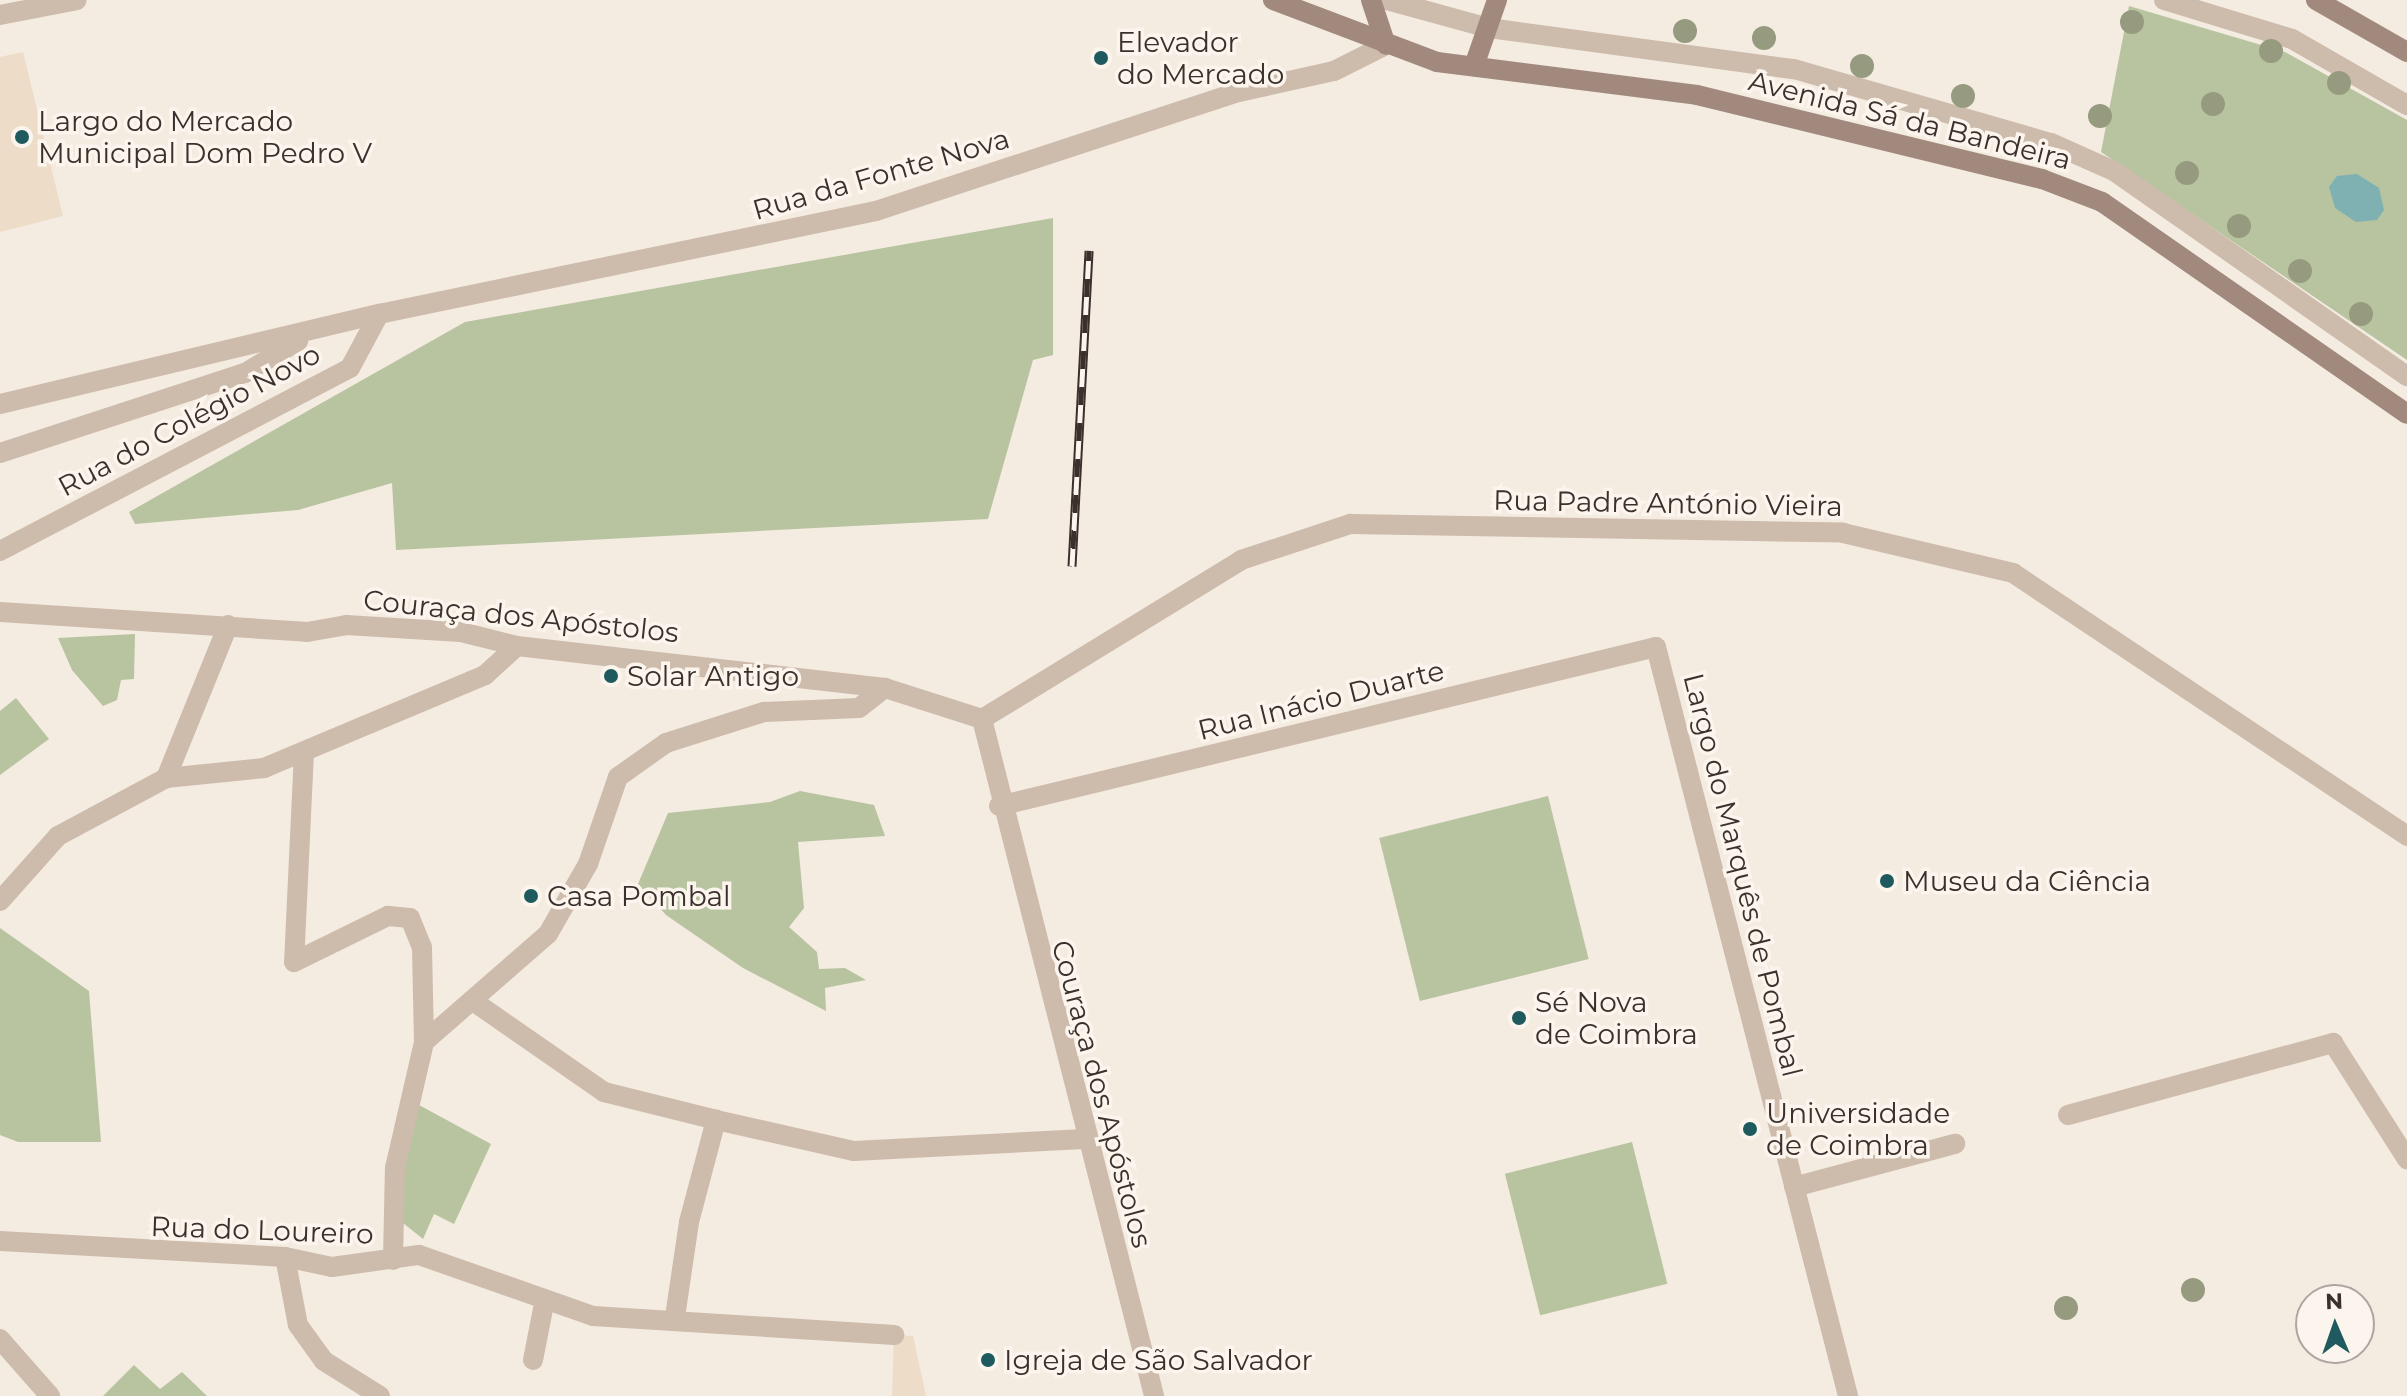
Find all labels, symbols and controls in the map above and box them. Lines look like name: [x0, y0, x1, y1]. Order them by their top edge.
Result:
place label: Elevador do Mercado: [1117, 25, 1284, 91]
marker: Elevador do Mercado: [1092, 49, 1110, 67]
street label: Avenida Sá da Bandeira: [1745, 64, 2075, 176]
place label: Largo do Mercado Municipal Dom Pedro V: [38, 104, 372, 170]
street label: Rua da Fonte Nova: [749, 121, 1013, 227]
marker: Largo do Mercado Municipal Dom Pedro V: [13, 128, 31, 146]
street label: Rua do Colégio Novo: [52, 337, 326, 503]
street label: Rua Padre António Vieira: [1493, 483, 1843, 523]
street label: Couraça dos Apóstolos: [362, 583, 680, 649]
street label: Rua Inácio Duarte: [1194, 653, 1448, 747]
place label: Solar Antigo: [627, 659, 799, 693]
marker: Solar Antigo: [602, 667, 620, 685]
street label: Largo do Marquês de Pombal: [1677, 670, 1809, 1080]
place label: Museu da Ciência: [1903, 864, 2151, 898]
marker: Museu da Ciência: [1878, 872, 1896, 890]
place label: Casa Pombal: [547, 879, 731, 913]
marker: Casa Pombal: [522, 887, 540, 905]
street label: Couraça dos Apóstolos: [1045, 937, 1159, 1251]
place label: Sé Nova de Coimbra: [1535, 985, 1698, 1051]
marker: Sé Nova de Coimbra: [1510, 1009, 1528, 1027]
place label: Universidade de Coimbra: [1766, 1096, 1950, 1162]
marker: Universidade de Coimbra: [1741, 1120, 1759, 1138]
street label: Rua do Loureiro: [150, 1209, 374, 1251]
north arrow: [2295, 1284, 2375, 1364]
text: N: [2325, 1288, 2344, 1315]
place label: Igreja de São Salvador: [1004, 1343, 1313, 1377]
marker: Igreja de São Salvador: [979, 1351, 997, 1369]

